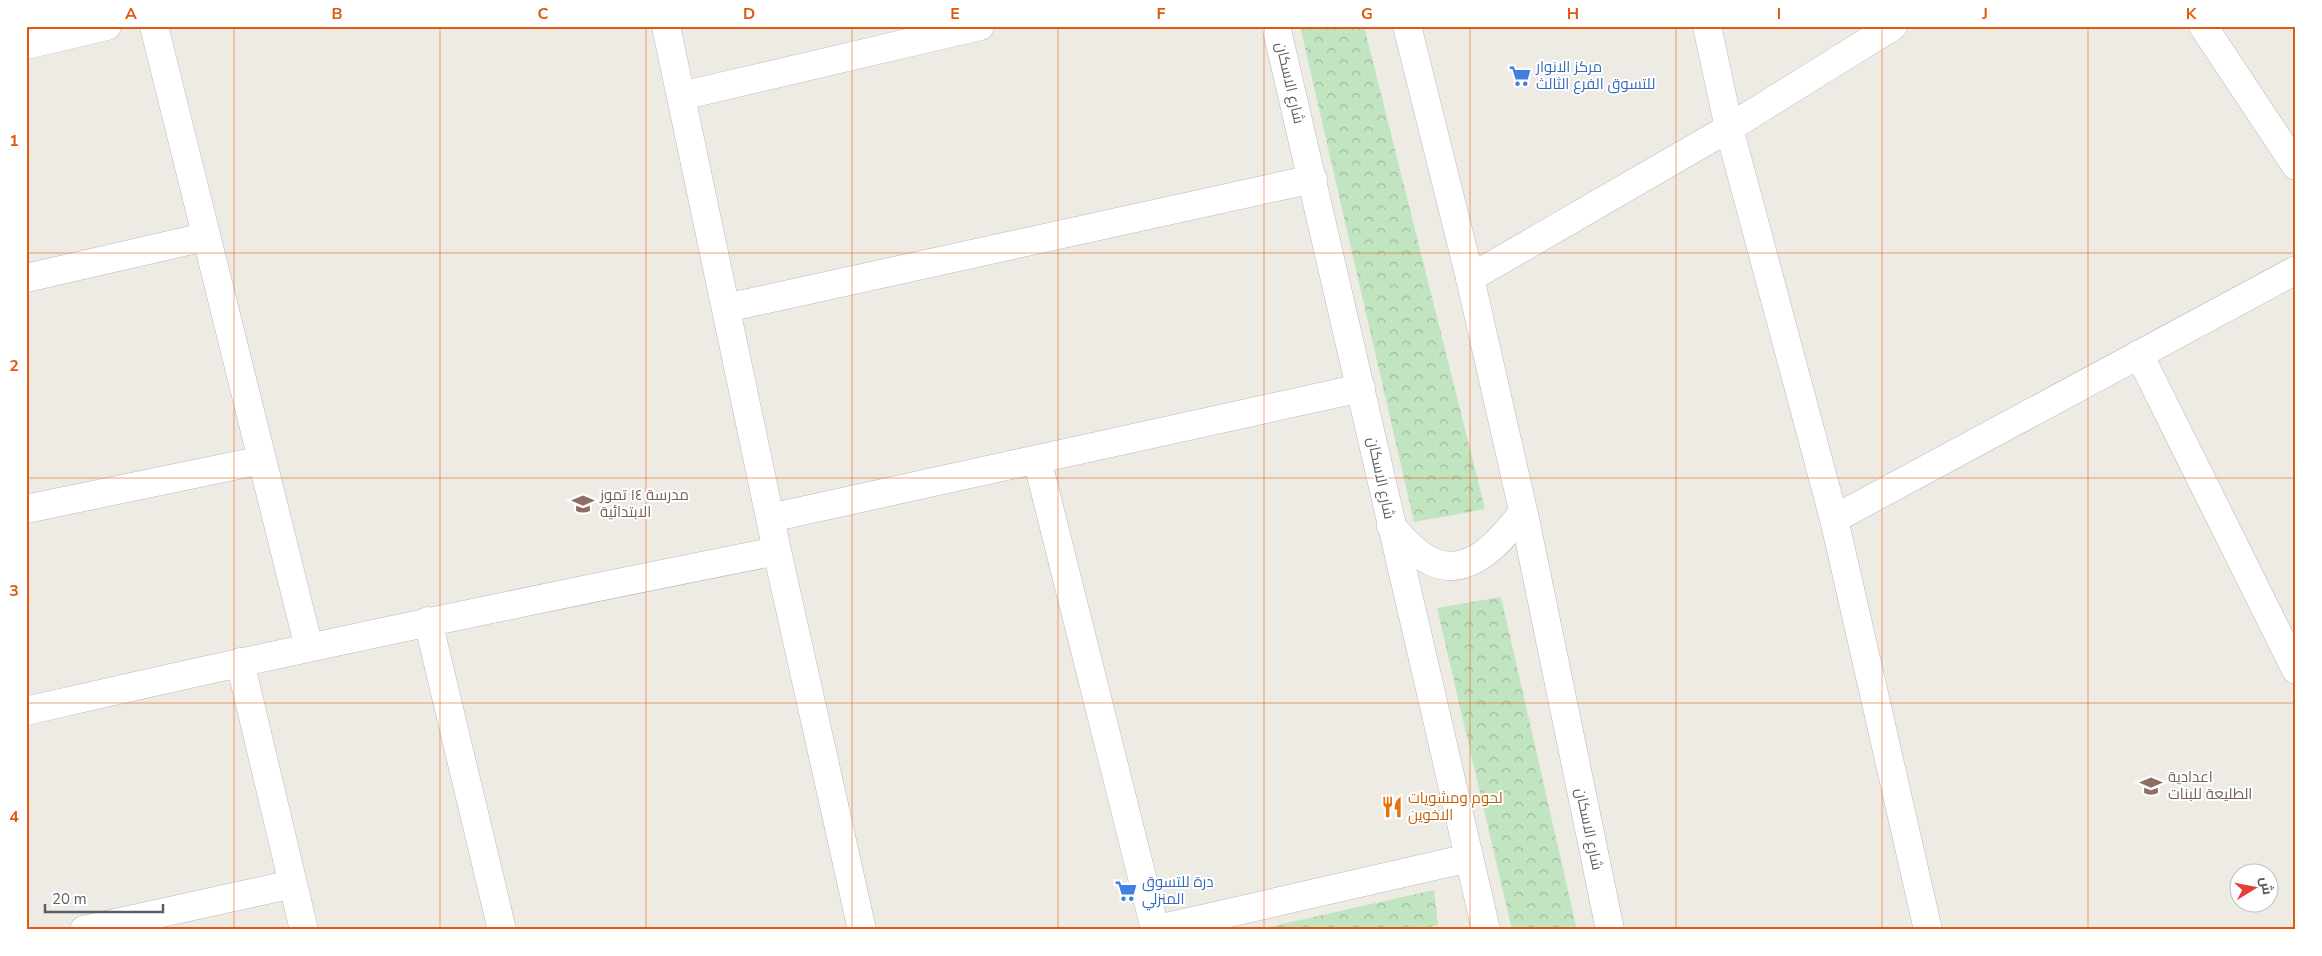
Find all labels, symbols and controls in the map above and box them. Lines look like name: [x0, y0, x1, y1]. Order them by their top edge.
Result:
text: A: [125, 3, 137, 25]
text: B: [331, 3, 343, 25]
text: C: [538, 3, 549, 25]
text: D: [743, 3, 755, 25]
text: E: [950, 3, 960, 25]
text: F: [1157, 3, 1166, 25]
text: G: [1361, 3, 1373, 25]
text: H: [1567, 3, 1579, 25]
text: I: [1777, 3, 1781, 25]
text: J: [1981, 3, 1988, 25]
text: K: [2186, 3, 2198, 25]
street label: شارع الاسكان: [1270, 40, 1309, 126]
place label: مركز الانوار للتسوق الفرع الثالث: [1535, 57, 1655, 95]
supermarket icon: مركز الانوار للتسوق الفرع الثالث: [1507, 63, 1533, 89]
text: 1: [9, 130, 19, 152]
text: 2: [9, 355, 19, 377]
street label: شارع الاسكان: [1362, 435, 1399, 521]
place label: مدرسة ١٤ تموز الابتدائية: [599, 485, 689, 522]
school or university icon: مدرسة ١٤ تموز الابتدائية: [570, 491, 596, 517]
text: 3: [9, 580, 19, 602]
place label: اعدادية الطليعة للبنات: [2168, 767, 2252, 804]
school or university icon: اعدادية الطليعة للبنات: [2138, 773, 2164, 799]
street label: شارع الاسكان: [1570, 786, 1607, 872]
place label: لحوم ومشويات الاخوين: [1408, 788, 1503, 825]
restaurant icon: لحوم ومشويات الاخوين: [1379, 794, 1405, 820]
text: 4: [9, 806, 19, 828]
north arrow: [2230, 864, 2280, 914]
place label: درة للتسوق المنزلي: [1142, 872, 1213, 911]
text: ش: [2255, 875, 2277, 896]
supermarket icon: درة للتسوق المنزلي: [1113, 878, 1139, 904]
scale bar: [45, 881, 162, 913]
text: 20 m: [52, 889, 87, 909]

